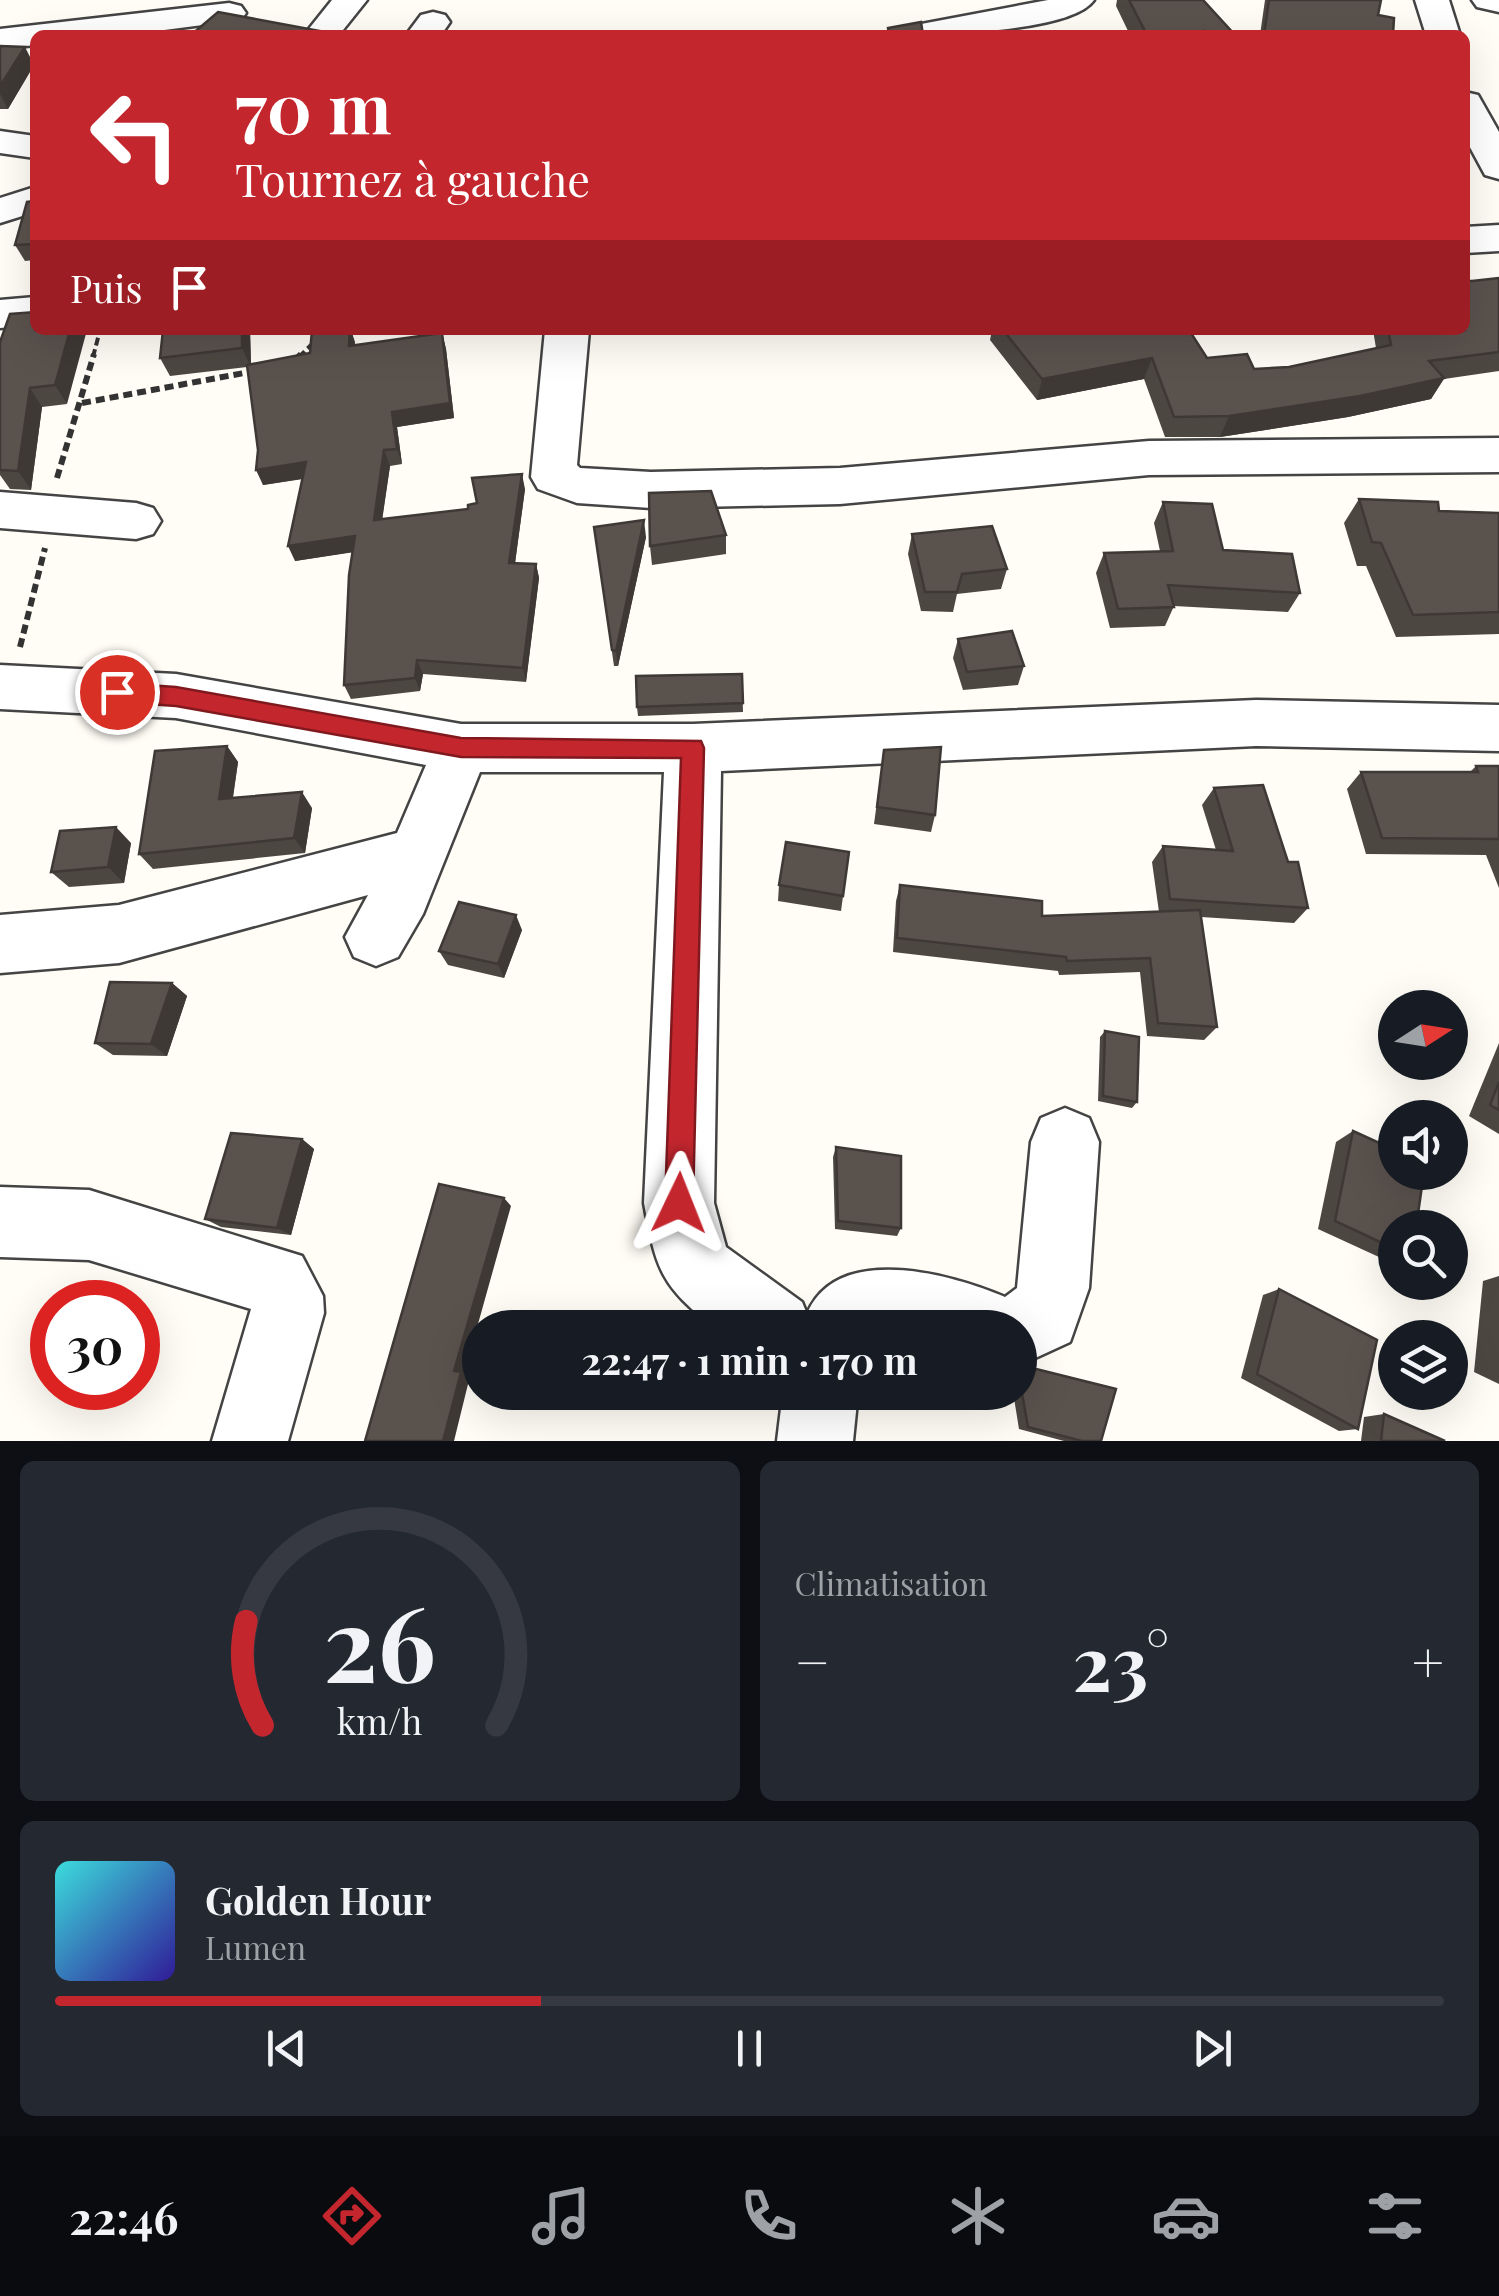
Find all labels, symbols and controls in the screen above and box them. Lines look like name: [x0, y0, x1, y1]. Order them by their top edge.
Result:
text: 70 m: [235, 58, 392, 152]
icon: left: [70, 70, 200, 200]
text: Tournez à gauche: [235, 148, 590, 208]
icon: arrive: [162, 260, 217, 315]
text: Puis: [70, 262, 142, 313]
pin: [75, 650, 160, 735]
icon: arrive: [90, 665, 145, 720]
north arrow: [1378, 990, 1468, 1080]
map controls: [1378, 990, 1468, 1410]
button: sound: [1378, 1100, 1468, 1190]
position arrow: [627, 1151, 731, 1255]
button: search: [1378, 1210, 1468, 1300]
speed limit sign: 30: [30, 1280, 160, 1410]
button: layers: [1378, 1320, 1468, 1410]
text: 22:47 · 1 min · 170 m: [581, 1334, 918, 1385]
text: Climatisation: [795, 1561, 988, 1604]
text: 26: [323, 1570, 436, 1709]
text: 23°: [1072, 1610, 1169, 1710]
text: −: [795, 1623, 830, 1697]
text: +: [1412, 1623, 1444, 1697]
text: km/h: [337, 1696, 423, 1744]
text: Golden Hour: [205, 1874, 431, 1925]
text: Lumen: [205, 1925, 306, 1968]
icon: previous: [259, 2021, 314, 2076]
icon: pause: [722, 2021, 777, 2076]
icon: next: [1185, 2021, 1240, 2076]
icon: directions: [317, 2181, 387, 2251]
icon: music: [526, 2181, 596, 2251]
icon: phone: [734, 2181, 804, 2251]
icon: climate: [943, 2181, 1013, 2251]
icon: car: [1151, 2181, 1221, 2251]
icon: filters: [1360, 2181, 1430, 2251]
text: 22:46: [69, 2186, 178, 2246]

